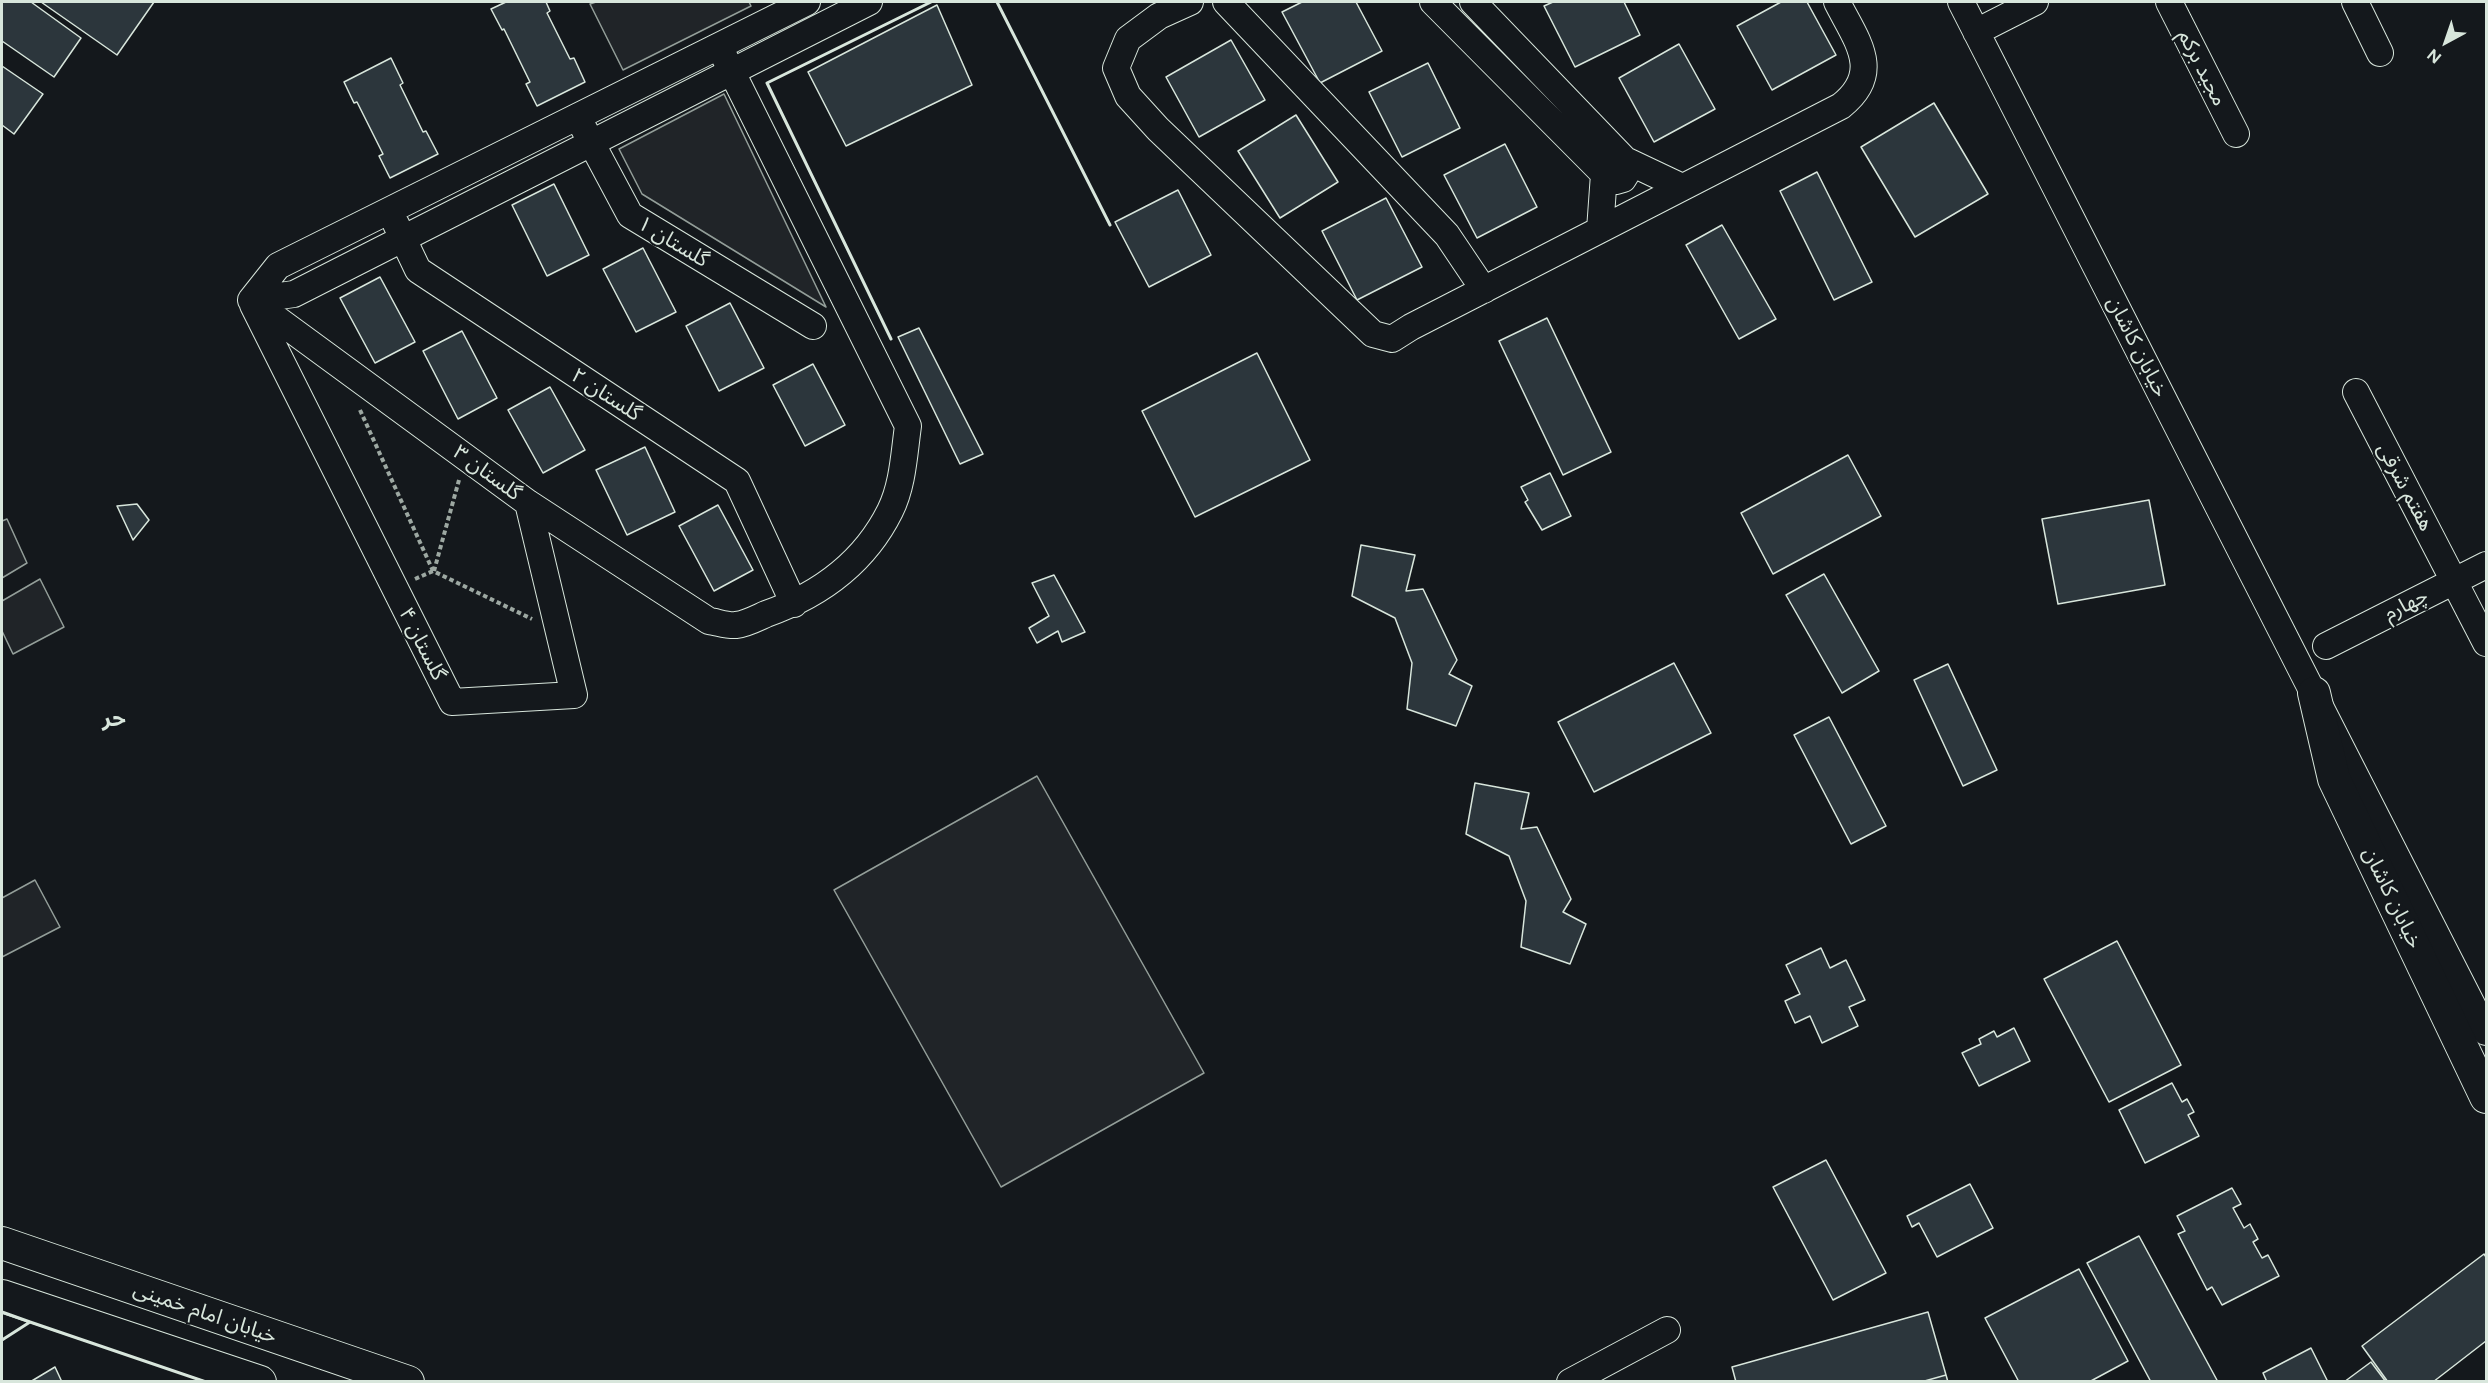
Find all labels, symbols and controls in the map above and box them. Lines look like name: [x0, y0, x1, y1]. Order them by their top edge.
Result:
north arrow: [2416, 12, 2476, 72]
street label: مجید برکم: [2172, 26, 2232, 110]
text: N: [2423, 45, 2445, 67]
street label: گلستان ۱: [633, 211, 713, 273]
street label: خیابان کاشان: [2101, 293, 2173, 401]
street label: گلستان ۲: [566, 363, 646, 427]
street label: هفتم شرقی: [2371, 439, 2439, 535]
street label: گلستان ۳: [448, 440, 526, 506]
street label: چهارم: [2380, 583, 2432, 627]
street label: گلستان ۴: [393, 603, 451, 685]
district label: حر: [102, 707, 126, 733]
street label: خیابان کاشان: [2357, 843, 2427, 953]
street label: خیابان امام خمینی: [130, 1277, 280, 1349]

